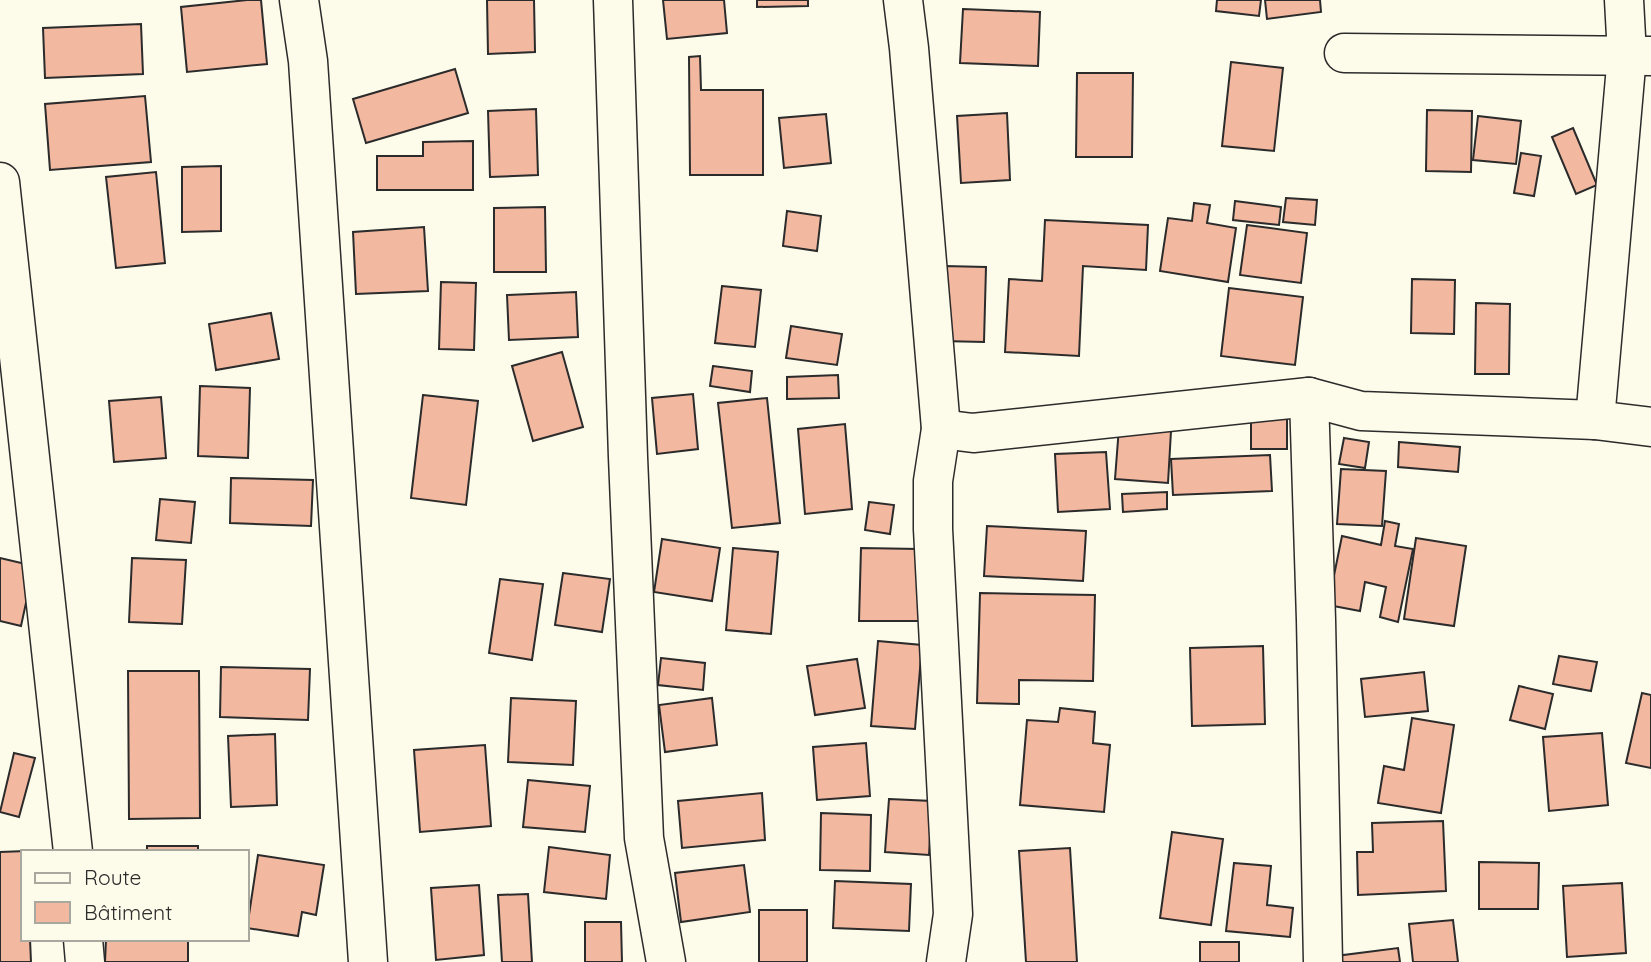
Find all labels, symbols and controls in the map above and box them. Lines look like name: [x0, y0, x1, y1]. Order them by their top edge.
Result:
legend: [21, 850, 248, 941]
text: Route: [84, 864, 141, 890]
text: Bâtiment: [84, 899, 172, 925]

